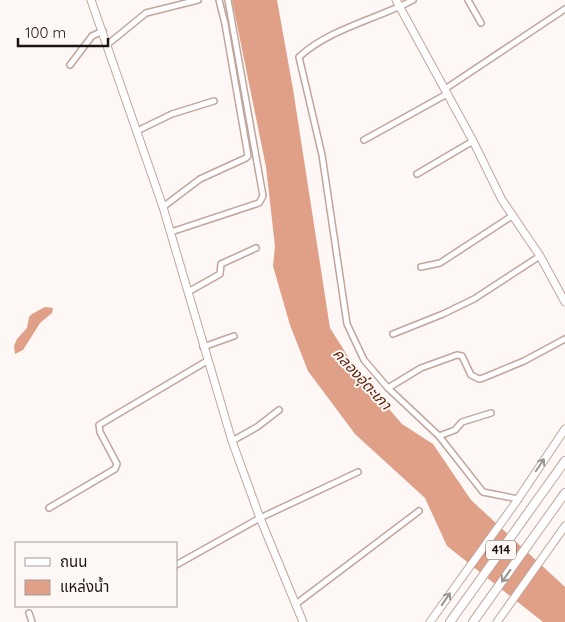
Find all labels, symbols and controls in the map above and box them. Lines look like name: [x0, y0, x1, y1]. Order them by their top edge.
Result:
scale bar: [18, 15, 108, 47]
text: 100 m: [25, 23, 66, 42]
water label: คลองอุ่ตะเภา: [329, 344, 396, 414]
one-way arrow: [535, 459, 545, 473]
road number: 414: [486, 540, 516, 560]
legend: [15, 542, 178, 607]
text: ถนน: [60, 552, 87, 571]
one-way arrow: [501, 569, 511, 583]
text: แหล่งน้ำ: [60, 576, 109, 596]
one-way arrow: [441, 592, 451, 606]

